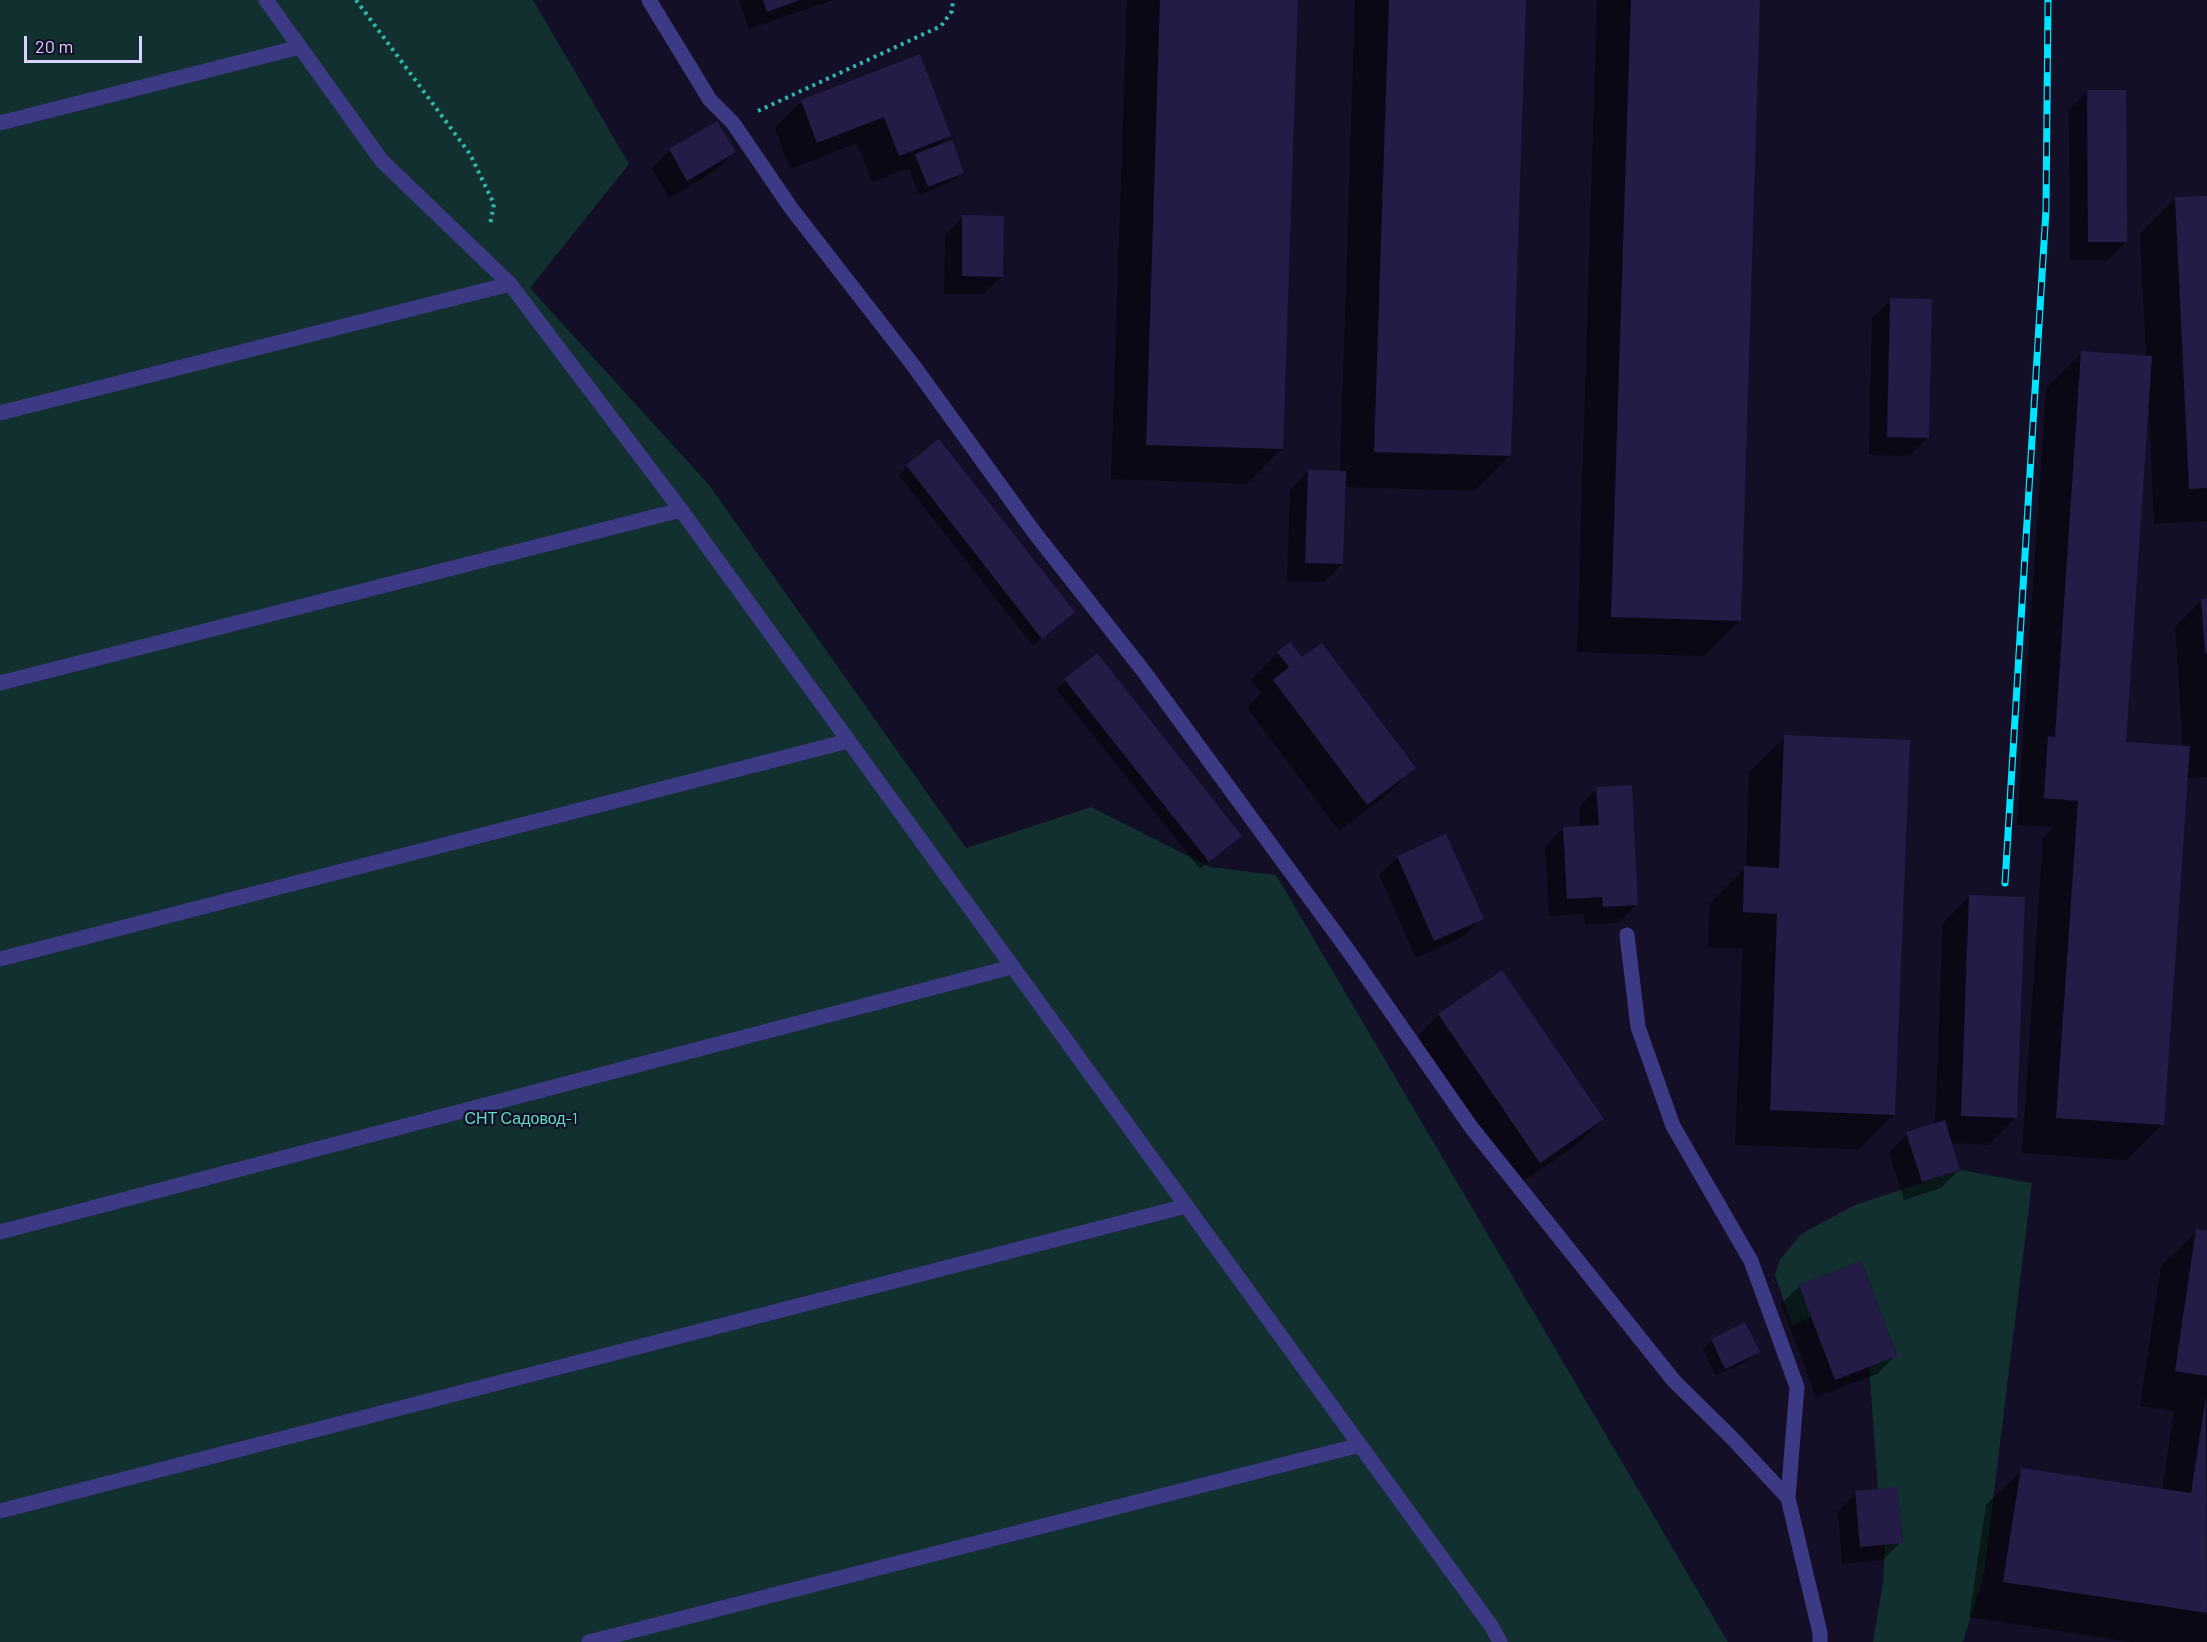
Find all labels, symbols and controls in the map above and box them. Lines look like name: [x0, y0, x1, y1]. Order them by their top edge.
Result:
scale bar: [27, 24, 146, 62]
text: 20 m: [35, 35, 73, 57]
park label: СНТ Садовод-1: [464, 1109, 578, 1129]

